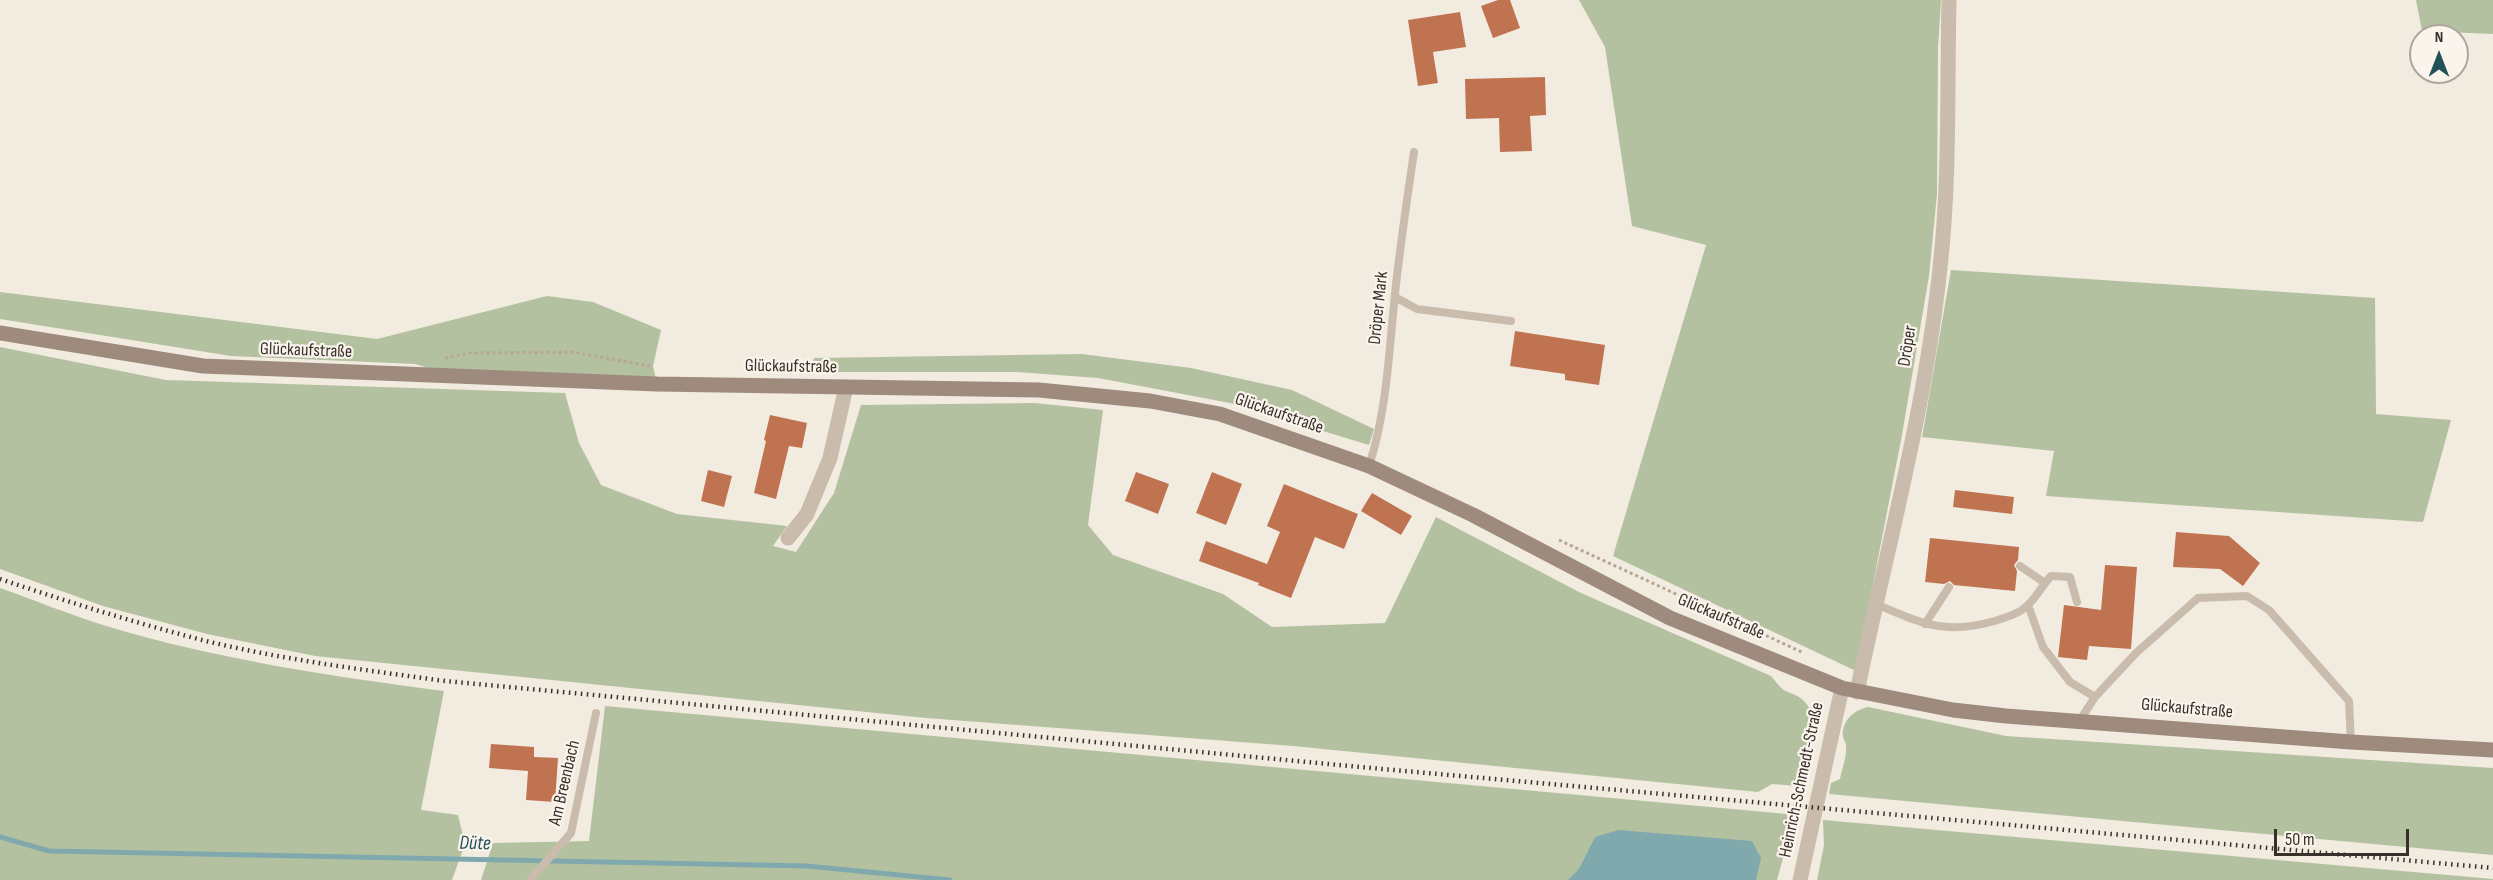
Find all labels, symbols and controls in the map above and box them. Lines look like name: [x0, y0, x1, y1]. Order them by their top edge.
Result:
north arrow: [2409, 24, 2469, 84]
text: N: [2435, 28, 2443, 47]
street label: Dröper Mark: [1364, 270, 1394, 346]
street label: Dröper: [1894, 324, 1922, 368]
street label: Glückaufstraße: [260, 339, 352, 363]
street label: Glückaufstraße: [745, 355, 837, 379]
street label: Glückaufstraße: [1232, 389, 1326, 439]
street label: Glückaufstraße: [1674, 589, 1768, 645]
street label: Glückaufstraße: [2140, 694, 2234, 724]
street label: Heinrich-Schmedt-Straße: [1775, 700, 1829, 860]
street label: Am Breenbach: [545, 738, 585, 828]
scale bar: [2277, 817, 2412, 855]
text: 50 m: [2285, 829, 2315, 850]
water label: Düte: [459, 832, 491, 856]

